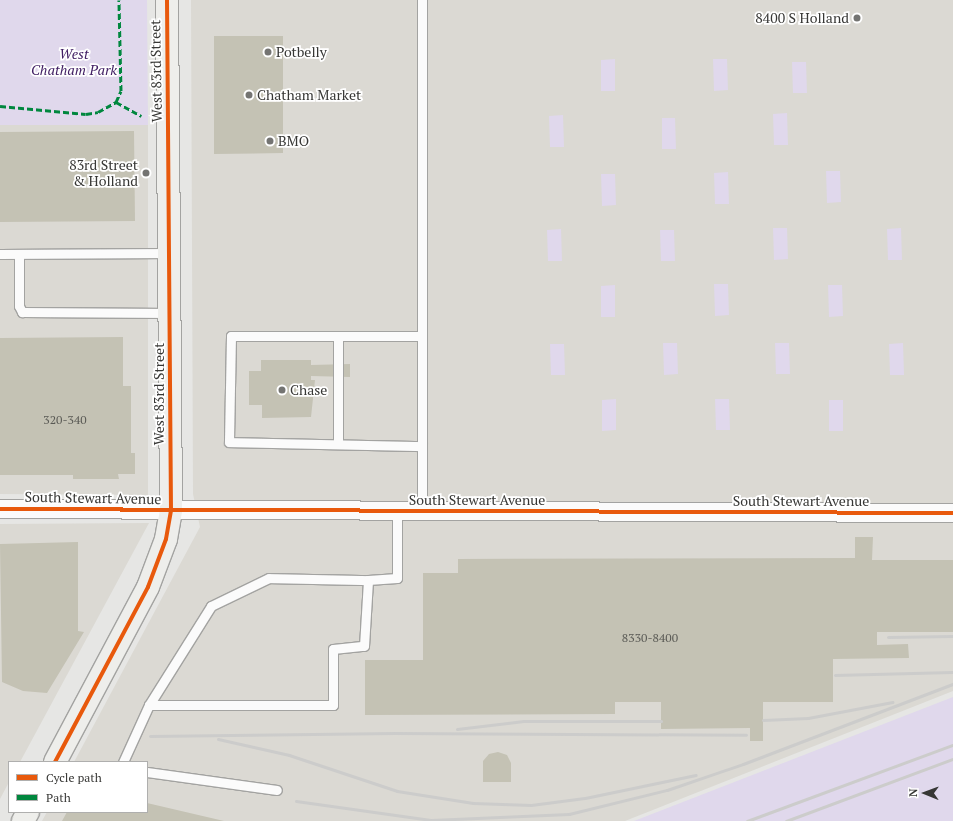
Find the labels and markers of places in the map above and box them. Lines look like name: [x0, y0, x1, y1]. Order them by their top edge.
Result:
place label: 8400 S Holland: [755, 10, 849, 26]
marker: 8400 S Holland: [852, 13, 862, 23]
place label: Potbelly: [276, 44, 327, 60]
marker: Potbelly: [263, 47, 273, 57]
place label: Chatham Market: [257, 87, 361, 103]
marker: Chatham Market: [244, 90, 254, 100]
place label: BMO: [278, 133, 309, 149]
marker: BMO: [265, 136, 275, 146]
place label: 83rd Street & Holland: [69, 157, 138, 190]
marker: 83rd Street & Holland: [141, 168, 151, 178]
place label: Chase: [290, 382, 327, 398]
marker: Chase: [277, 385, 287, 395]

